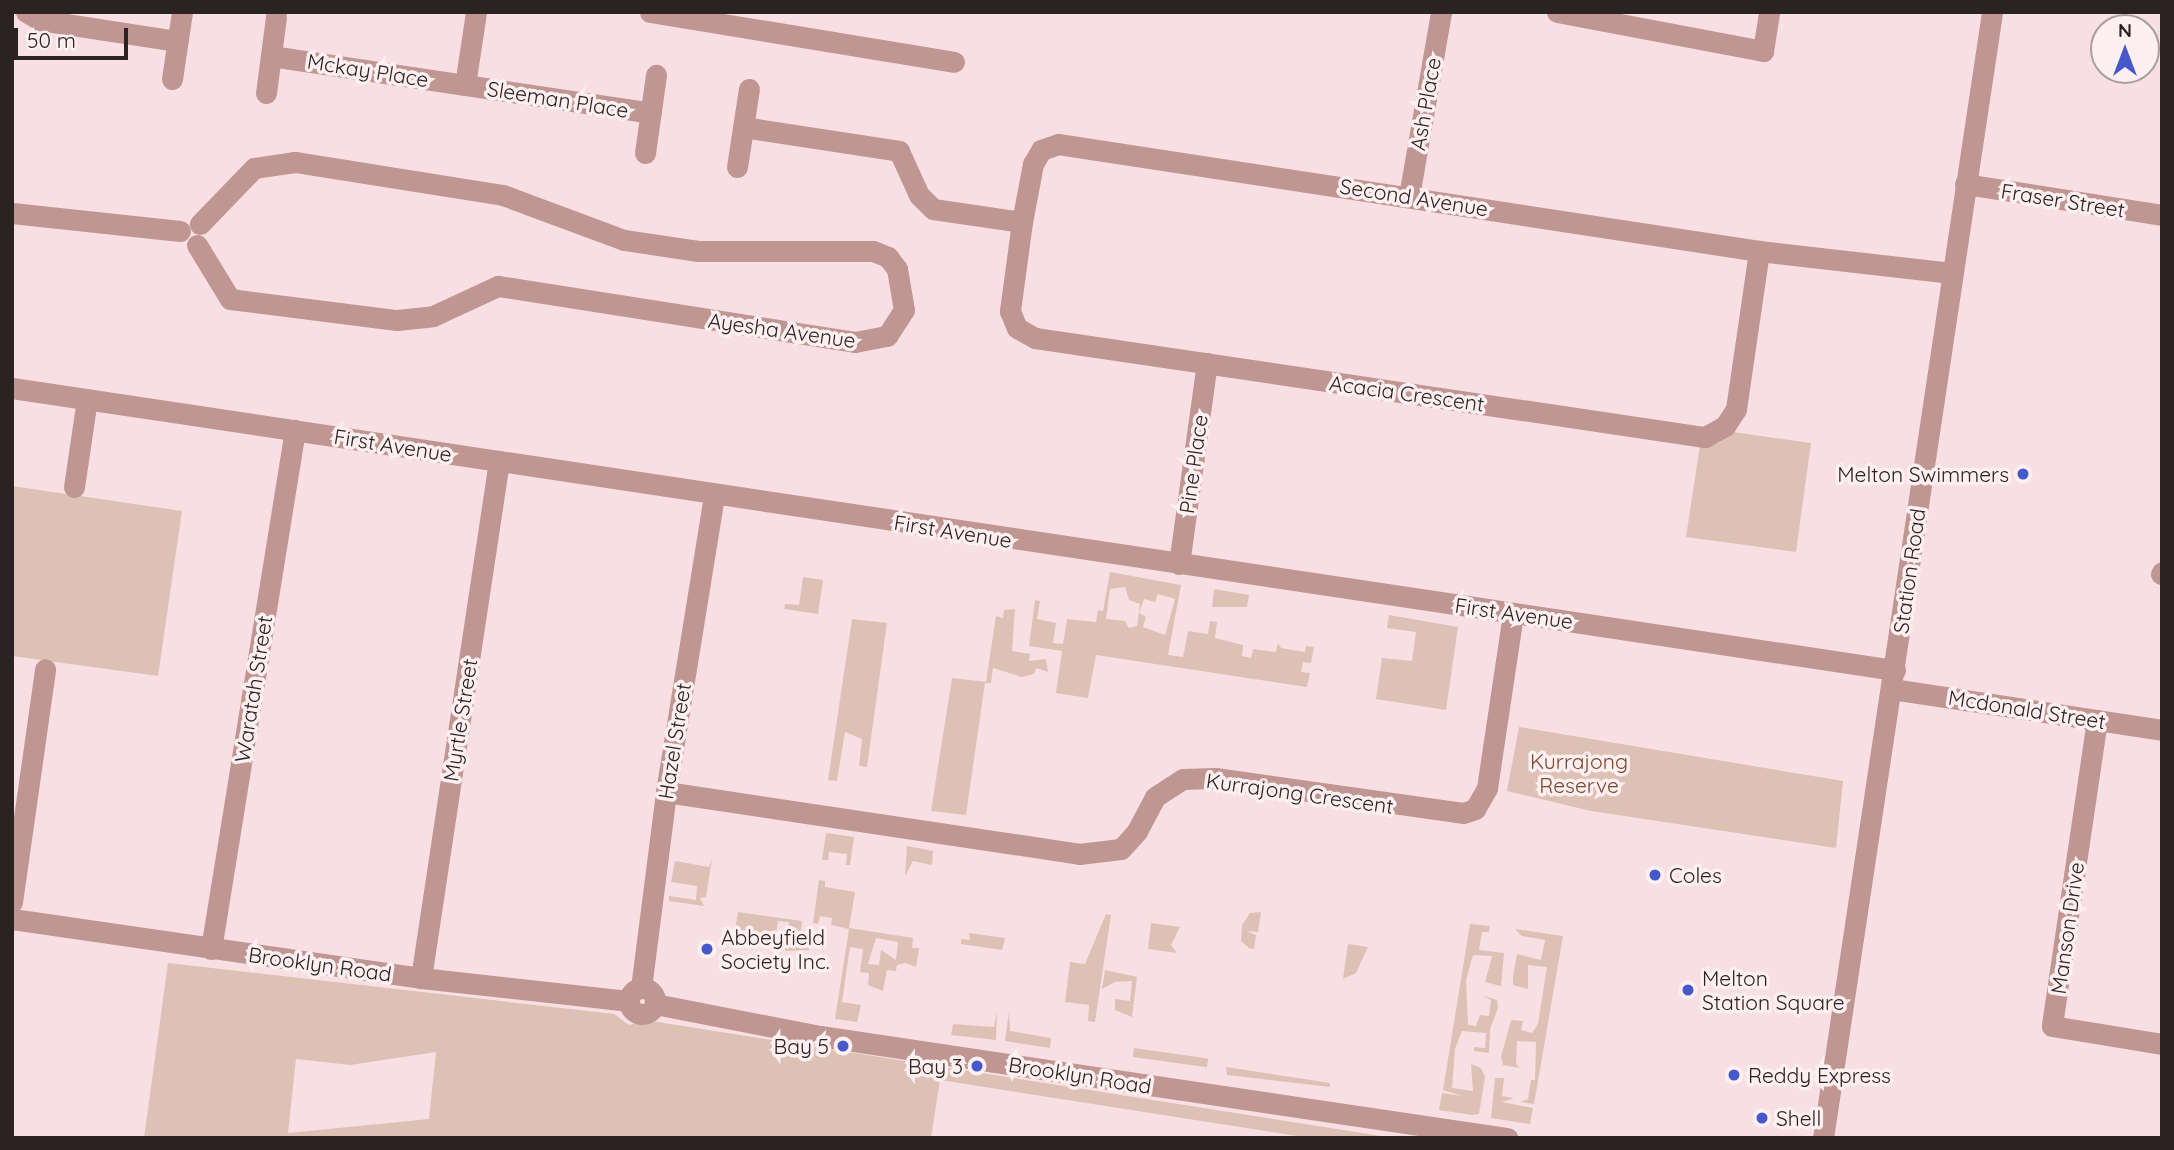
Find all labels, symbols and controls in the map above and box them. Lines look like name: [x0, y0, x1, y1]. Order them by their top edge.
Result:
scale bar: [18, 14, 131, 58]
north arrow: [2090, 14, 2160, 84]
text: N: [2118, 18, 2132, 42]
text: 50 m: [27, 27, 76, 53]
street label: Mckay Place: [305, 48, 431, 92]
street label: Ash Place: [1404, 56, 1446, 152]
street label: Sleeman Place: [486, 75, 630, 123]
street label: Second Avenue: [1338, 173, 1490, 221]
street label: Fraser Street: [1999, 178, 2127, 222]
street label: Ayesha Avenue: [707, 307, 857, 353]
street label: Acacia Crescent: [1328, 370, 1486, 416]
street label: Pine Place: [1174, 413, 1212, 515]
street label: First Avenue: [332, 423, 454, 467]
place label: Melton Swimmers: [1837, 461, 2009, 487]
marker: Melton Swimmers: [2015, 466, 2031, 482]
street label: Station Road: [1888, 507, 1930, 635]
street label: First Avenue: [892, 509, 1014, 553]
street label: First Avenue: [1453, 592, 1575, 634]
street label: Waratah Street: [229, 614, 277, 764]
street label: Myrtle Street: [438, 657, 482, 783]
street label: Hazel Street: [652, 681, 696, 801]
street label: Mcdonald Street: [1947, 684, 2107, 734]
park label: Kurrajong Reserve: [1530, 748, 1628, 798]
street label: Kurrajong Crescent: [1205, 767, 1395, 819]
street label: Manson Drive: [2045, 860, 2089, 996]
place label: Coles: [1669, 862, 1722, 888]
marker: Coles: [1647, 867, 1663, 883]
place label: Abbeyfield Society Inc.: [721, 924, 830, 974]
street label: Brooklyn Road: [247, 941, 393, 987]
marker: Abbeyfield Society Inc.: [699, 941, 715, 957]
place label: Melton Station Square: [1702, 965, 1845, 1015]
marker: Melton Station Square: [1680, 982, 1696, 998]
place label: Bay 5: [773, 1033, 829, 1059]
marker: Bay 5: [835, 1038, 851, 1054]
street label: Brooklyn Road: [1007, 1051, 1153, 1099]
place label: Bay 3: [908, 1053, 963, 1079]
marker: Bay 3: [969, 1058, 985, 1074]
place label: Reddy Express: [1748, 1062, 1891, 1088]
marker: Reddy Express: [1726, 1067, 1742, 1083]
place label: Shell: [1776, 1105, 1821, 1131]
marker: Shell: [1754, 1110, 1770, 1126]

